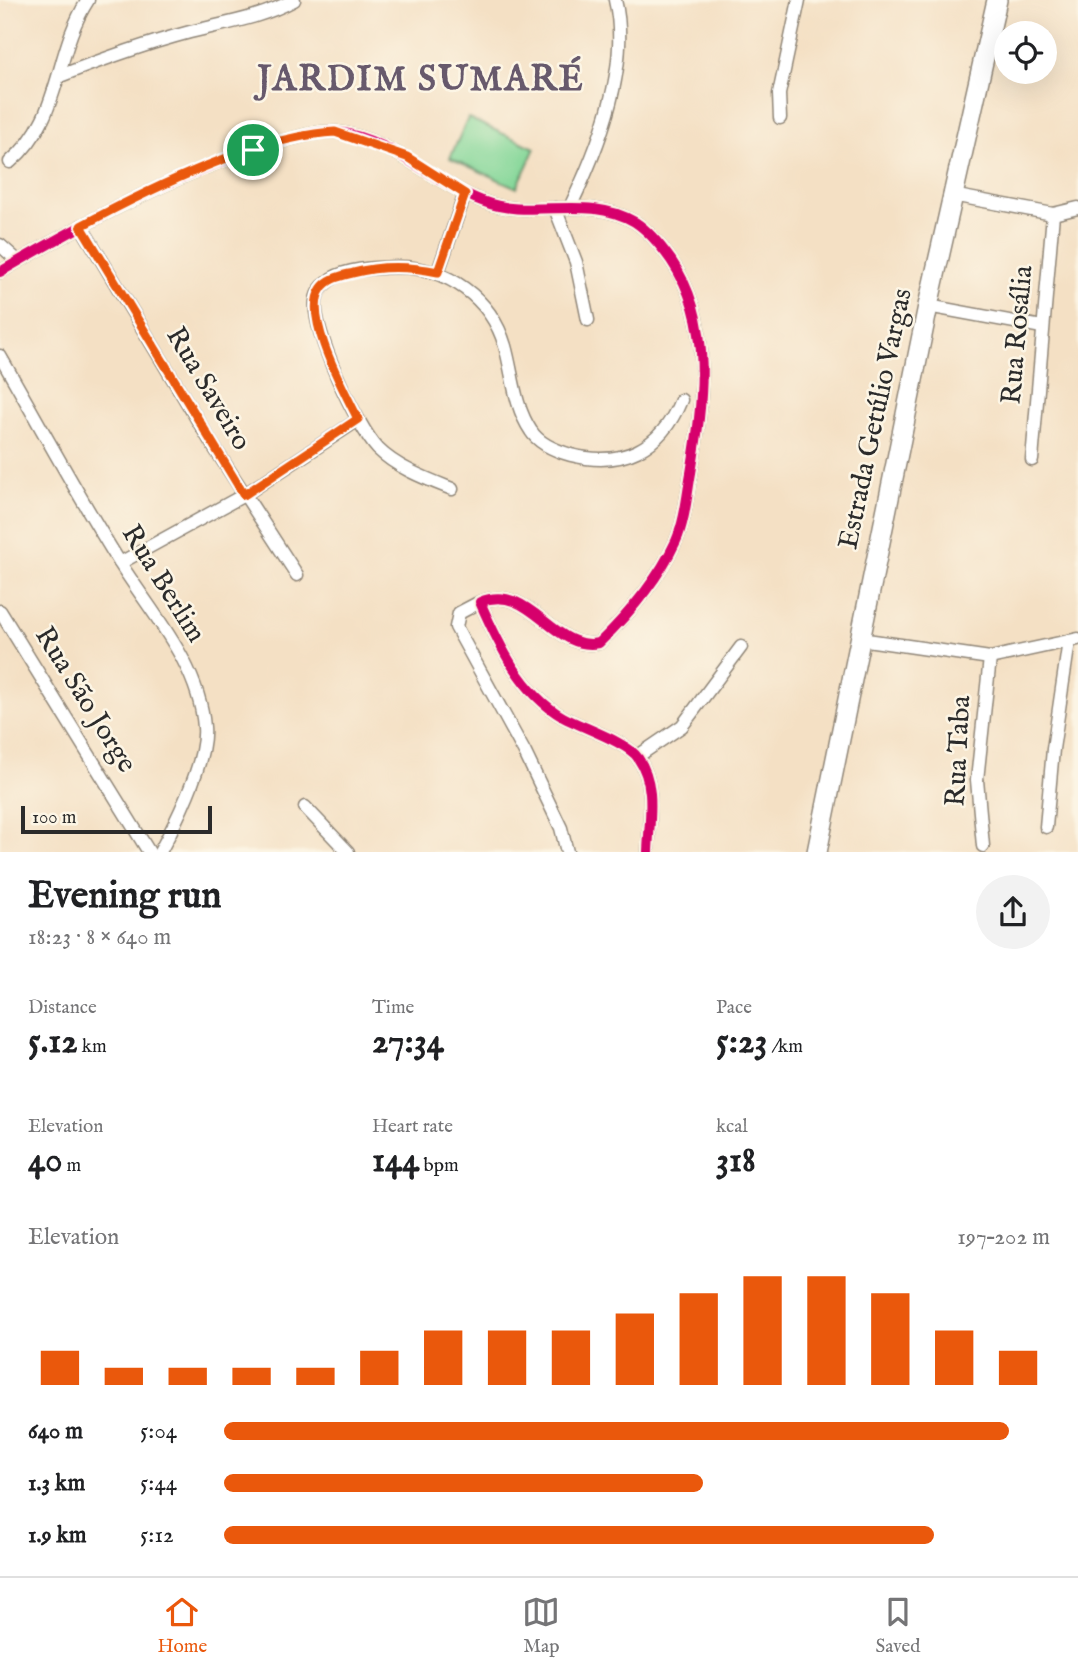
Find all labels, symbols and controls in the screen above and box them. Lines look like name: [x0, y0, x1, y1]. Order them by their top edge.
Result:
map controls: [994, 21, 1057, 84]
button: locate: [994, 21, 1057, 84]
district label: JARDIM SUMARÉ: [253, 55, 585, 103]
pin: [223, 120, 283, 180]
icon: arrive: [234, 131, 272, 169]
street label: Rua Rosália: [994, 263, 1042, 406]
street label: Estrada Getúlio Vargas: [831, 285, 921, 553]
street label: Rua Saveiro: [157, 321, 259, 457]
street label: Rua Berlim: [113, 519, 213, 649]
street label: Rua São Jorge: [26, 621, 144, 780]
street label: Rua Taba: [939, 694, 979, 808]
scale bar: [21, 802, 212, 834]
text: 100 m: [32, 806, 76, 830]
text: Evening run: [28, 873, 222, 921]
button: share: [976, 875, 1050, 949]
text: 18:23 · 8 × 640 m: [28, 923, 171, 952]
text: Distance: [28, 996, 97, 1020]
text: Time: [372, 996, 414, 1020]
text: Pace: [716, 996, 752, 1020]
text: 5.12: [28, 1020, 78, 1065]
text: 27:34: [372, 1020, 444, 1065]
text: 5:23: [716, 1020, 767, 1065]
text: km: [78, 1035, 107, 1059]
text: /km: [767, 1035, 803, 1059]
text: Elevation: [28, 1115, 103, 1139]
text: Heart rate: [372, 1115, 453, 1139]
text: kcal: [716, 1115, 748, 1139]
text: 40: [28, 1139, 62, 1184]
text: 144: [372, 1139, 419, 1184]
text: 318: [716, 1139, 756, 1184]
text: m: [62, 1154, 81, 1178]
text: bpm: [419, 1154, 459, 1178]
text: Elevation: [28, 1223, 119, 1252]
text: 197–202 m: [957, 1223, 1050, 1252]
text: 640 m: [28, 1417, 83, 1446]
text: 5:04: [140, 1417, 177, 1446]
text: 1.3 km: [28, 1469, 85, 1498]
text: 5:44: [140, 1469, 177, 1498]
text: 1.9 km: [28, 1521, 87, 1550]
text: 5:12: [140, 1521, 174, 1550]
tab: Home: [158, 1593, 207, 1659]
tab: Map: [522, 1593, 560, 1659]
tab: Saved: [875, 1593, 920, 1659]

